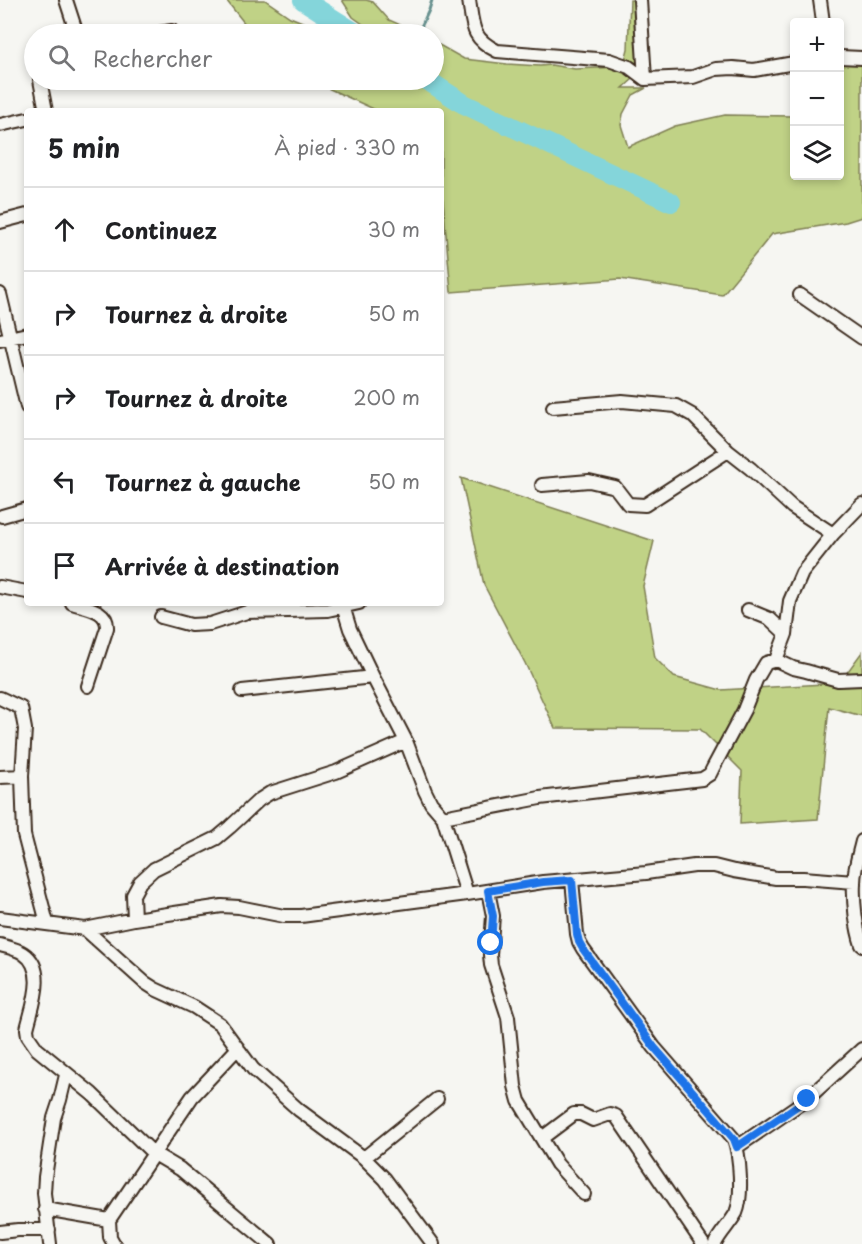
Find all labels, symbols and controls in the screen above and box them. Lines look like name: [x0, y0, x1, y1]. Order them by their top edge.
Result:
map controls: [790, 18, 844, 180]
button: +: [790, 18, 844, 72]
search box: [24, 24, 444, 90]
icon: search: [45, 41, 78, 74]
text: Rechercher: [93, 41, 212, 74]
button: −: [790, 72, 844, 126]
button: layers: [790, 126, 844, 180]
text: 5 min: [48, 128, 120, 167]
text: À pied · 330 m: [274, 132, 420, 162]
icon: ahead: [48, 213, 81, 246]
text: Continuez: [105, 213, 217, 246]
text: 30 m: [367, 214, 420, 244]
icon: right: [48, 297, 81, 330]
text: Tournez à droite: [105, 297, 288, 330]
text: 50 m: [368, 298, 420, 328]
icon: right: [48, 381, 81, 414]
text: Tournez à droite: [105, 381, 288, 414]
text: 200 m: [353, 382, 420, 412]
icon: left: [48, 465, 81, 498]
text: Tournez à gauche: [105, 465, 301, 498]
text: 50 m: [368, 466, 420, 496]
icon: arrive: [48, 549, 81, 582]
text: Arrivée à destination: [105, 549, 339, 582]
route start: [477, 929, 503, 955]
route end: [793, 1085, 819, 1111]

